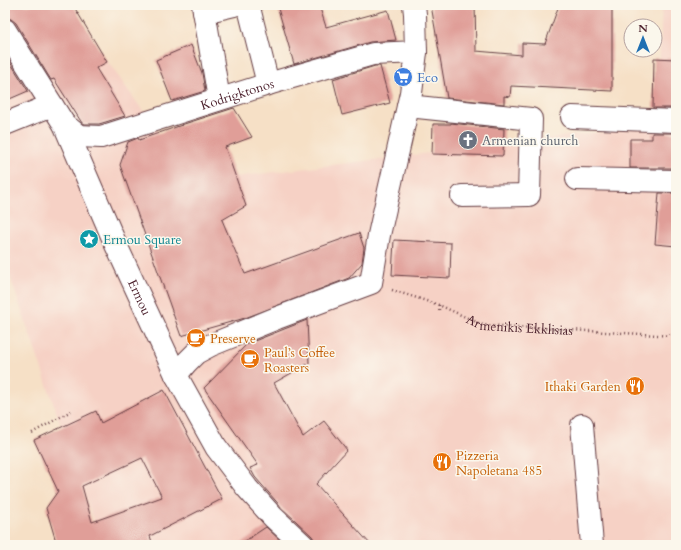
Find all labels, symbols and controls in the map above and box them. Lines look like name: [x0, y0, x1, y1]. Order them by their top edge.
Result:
north arrow: [623, 18, 663, 58]
text: N: [638, 21, 648, 36]
supermarket icon: Eco: [392, 66, 414, 88]
place label: Eco: [417, 69, 438, 87]
street label: Kodrigktonos: [198, 75, 276, 115]
church icon: Armenian church: [457, 129, 479, 151]
place label: Armenian church: [482, 132, 578, 150]
place icon: Ermou Square: [78, 228, 100, 250]
place label: Ermou Square: [103, 231, 181, 249]
street label: Ermou: [123, 276, 155, 318]
street label: Armenikis Ekklisias: [463, 311, 573, 340]
cafe icon: Preserve: [185, 327, 207, 349]
place label: Preserve: [210, 330, 256, 348]
place label: Paul’s Coffee Roasters: [264, 344, 335, 377]
cafe icon: Paul’s Coffee Roasters: [239, 348, 261, 370]
restaurant icon: Ithaki Garden: [624, 375, 646, 397]
place label: Ithaki Garden: [545, 378, 622, 396]
place label: Pizzeria Napoletana 485: [456, 447, 542, 480]
restaurant icon: Pizzeria Napoletana 485: [431, 451, 453, 473]

